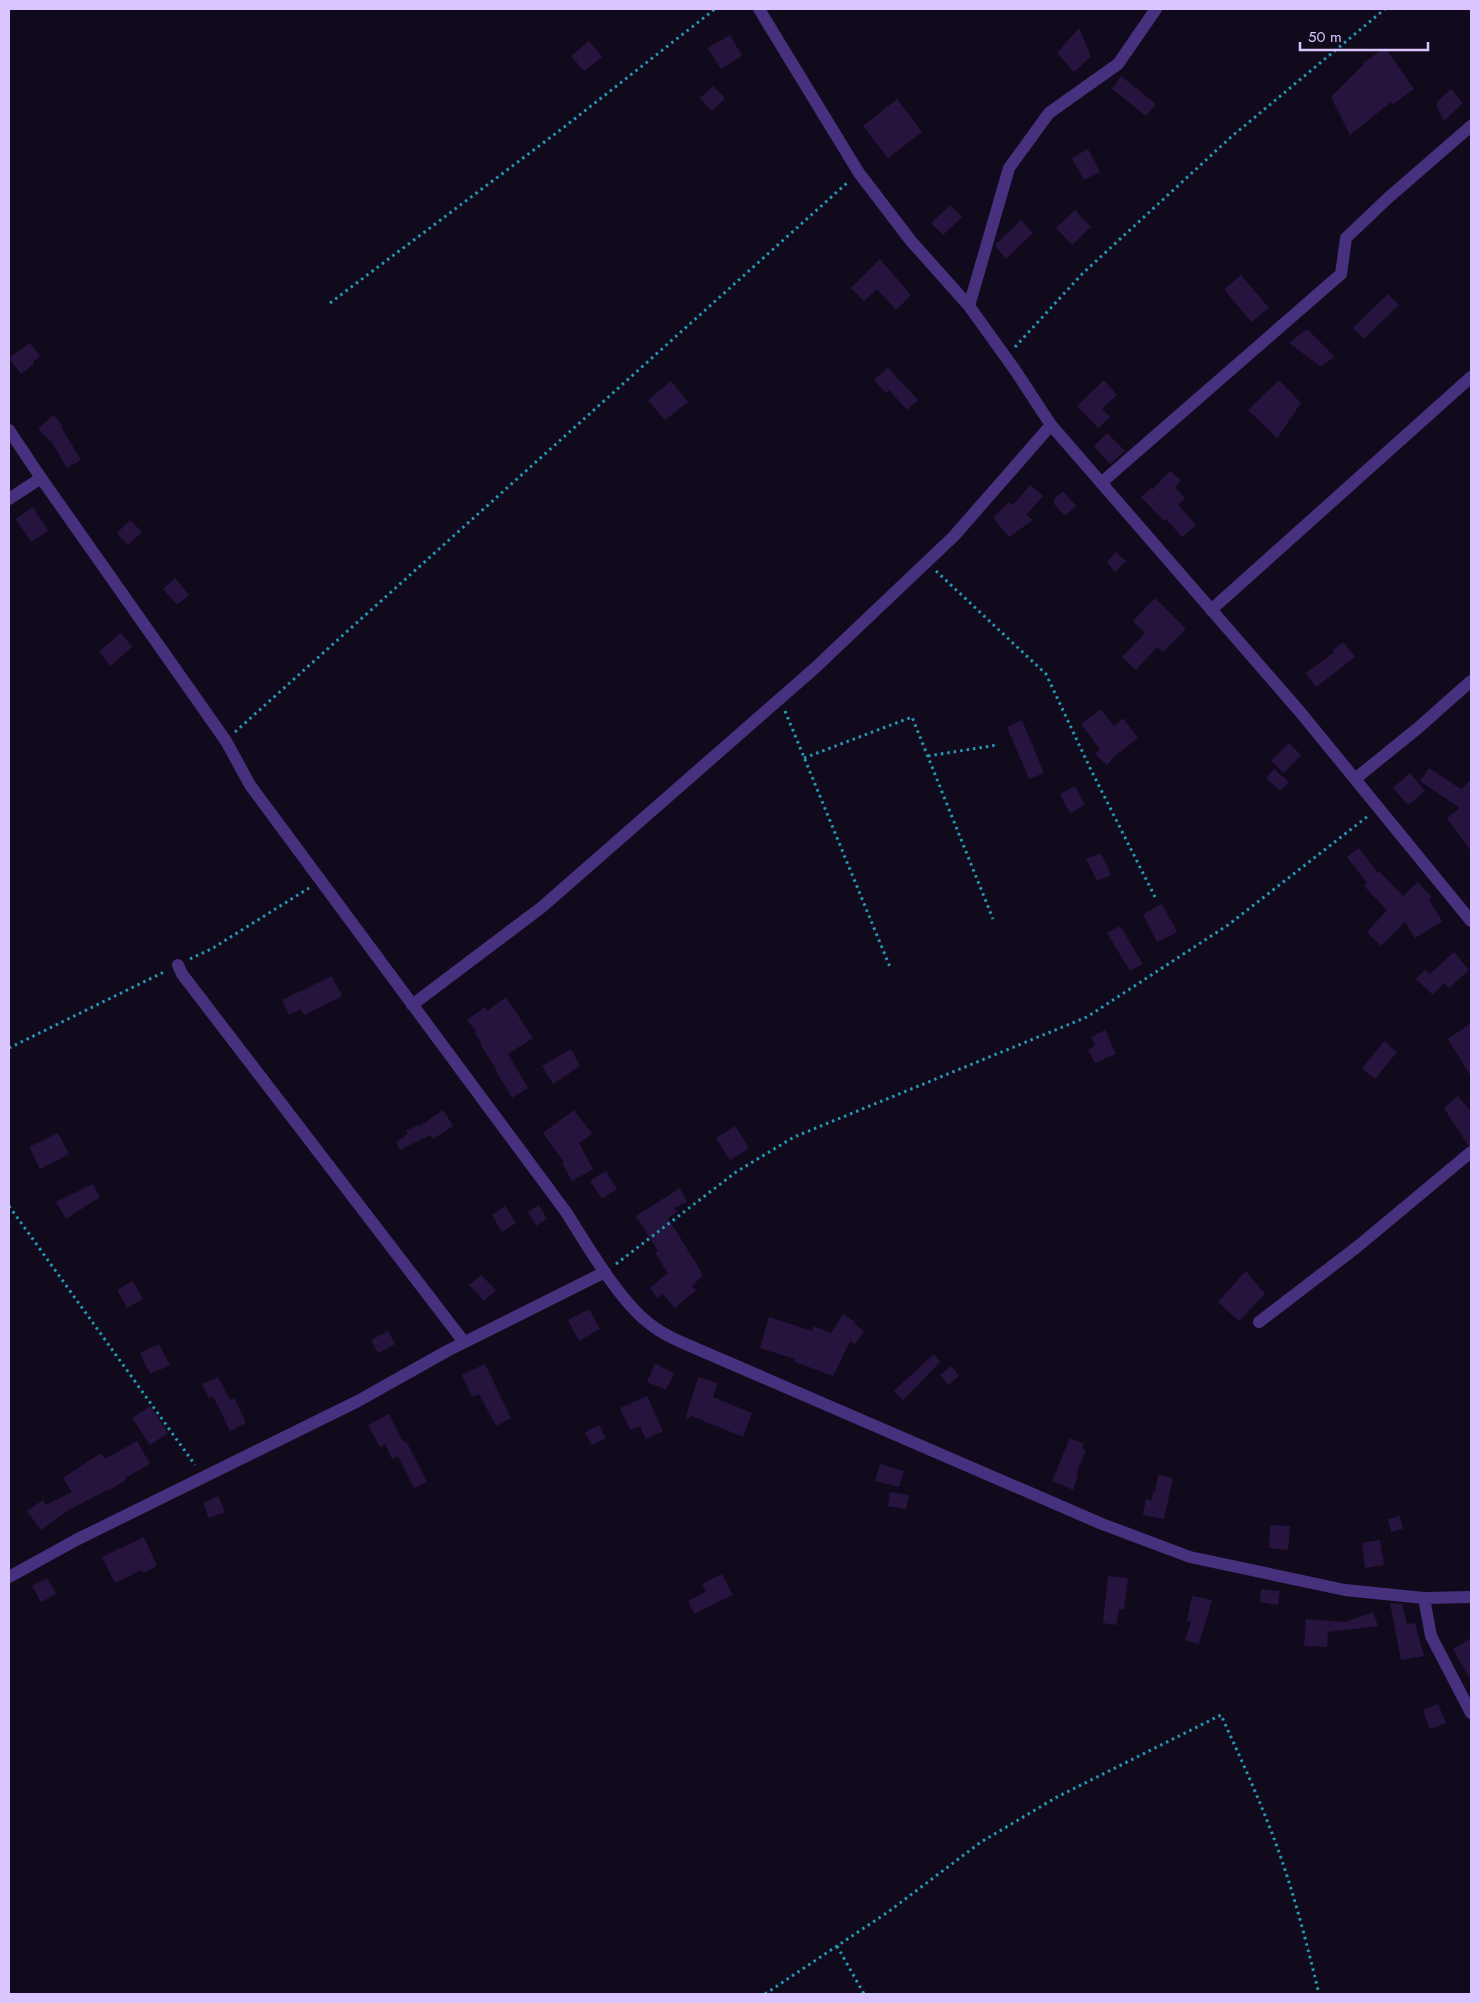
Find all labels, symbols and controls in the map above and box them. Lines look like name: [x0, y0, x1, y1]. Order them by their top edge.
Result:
scale bar: [1300, 20, 1428, 52]
text: 50 m: [1308, 26, 1342, 48]

